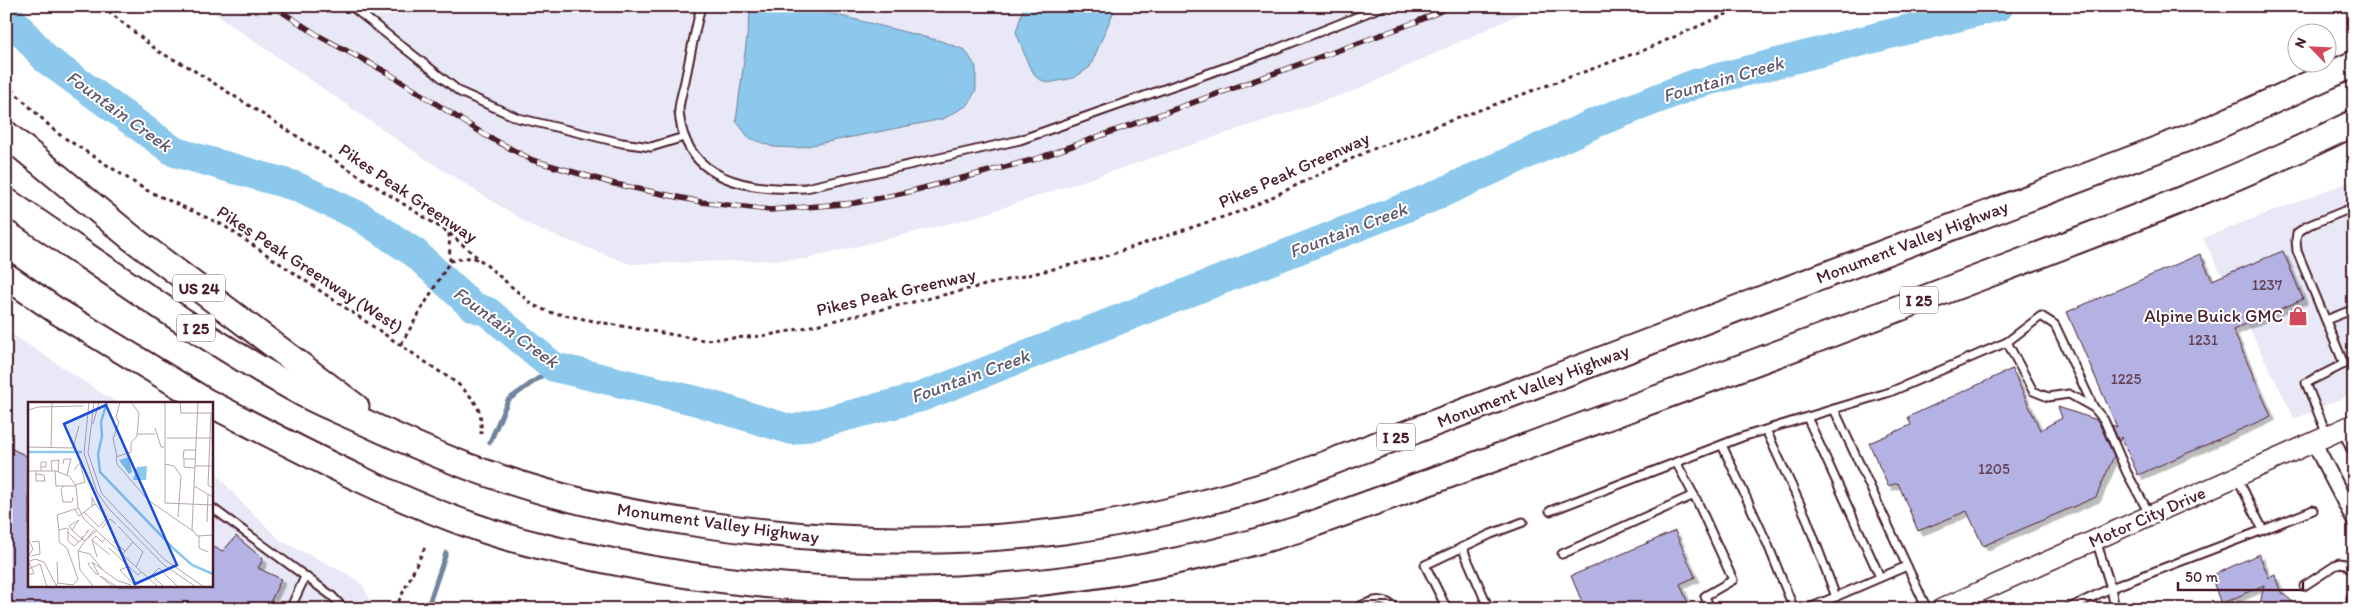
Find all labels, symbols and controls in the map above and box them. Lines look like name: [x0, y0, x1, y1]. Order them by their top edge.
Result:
north arrow: [2288, 22, 2338, 72]
text: N: [2291, 35, 2310, 51]
water label: Fountain Creek: [1660, 50, 1787, 107]
water label: Fountain Creek: [62, 65, 177, 158]
street label: Pikes Peak Greenway: [1215, 127, 1373, 213]
street label: Pikes Peak Greenway: [334, 138, 482, 248]
street label: Monument Valley Highway: [1813, 195, 2012, 289]
water label: Fountain Creek: [1286, 197, 1411, 263]
street label: Pikes Peak Greenway (West): [213, 201, 407, 337]
street label: Pikes Peak Greenway: [814, 263, 978, 321]
road number: US 24: [173, 274, 225, 302]
house number: 1237: [2252, 276, 2283, 294]
water label: Fountain Creek: [449, 281, 564, 374]
road number: I 25: [1900, 286, 1938, 314]
place label: Alpine Buick GMC: [2144, 305, 2283, 327]
shop icon: Alpine Buick GMC: [2287, 305, 2309, 327]
road number: I 25: [177, 314, 215, 342]
house number: 1231: [2188, 331, 2218, 349]
street label: Monument Valley Highway: [1434, 339, 1633, 433]
water label: Fountain Creek: [908, 343, 1034, 408]
house number: 1225: [2111, 370, 2141, 388]
inset map: [28, 402, 212, 588]
road number: I 25: [1377, 424, 1415, 451]
house number: 1205: [1978, 460, 2010, 478]
street label: Motor City Drive: [2085, 481, 2209, 553]
street label: Monument Valley Highway: [616, 498, 821, 548]
scale bar: [2178, 560, 2302, 592]
text: 50 m: [2185, 568, 2218, 586]

